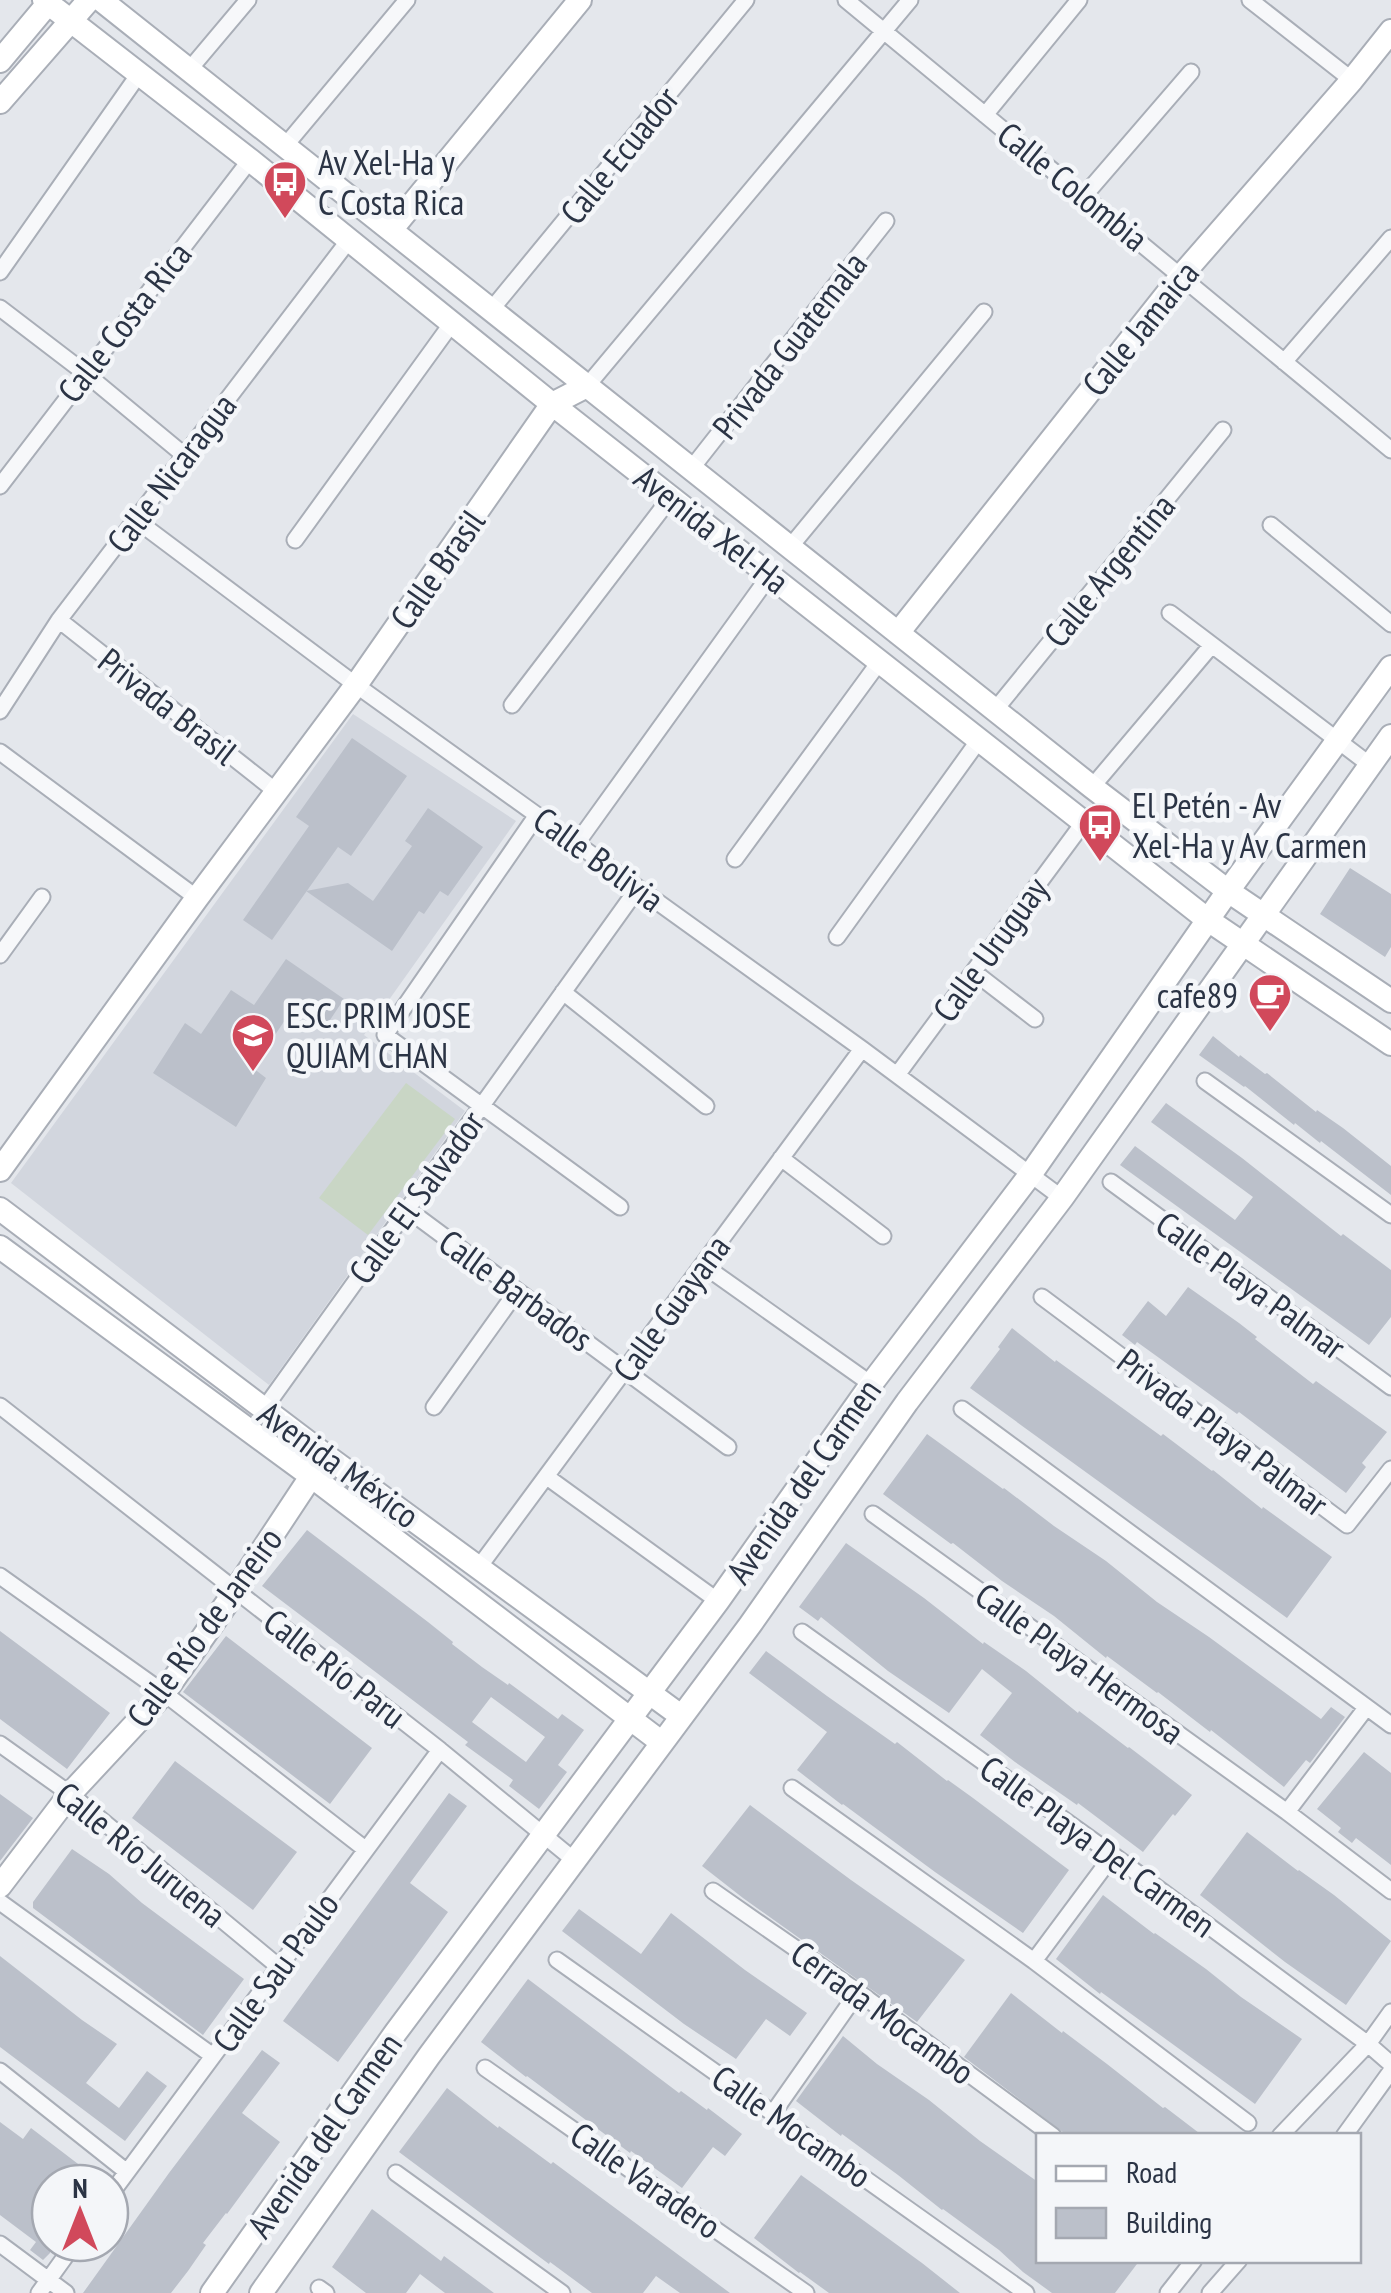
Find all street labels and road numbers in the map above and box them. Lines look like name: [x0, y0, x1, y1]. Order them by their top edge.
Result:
street label: Calle Ecuador: [549, 76, 689, 233]
street label: Calle Colombia: [988, 111, 1158, 261]
street label: Calle Costa Rica: [47, 232, 201, 412]
street label: Privada Guatemala: [702, 242, 876, 448]
street label: Calle Jamaica: [1071, 251, 1209, 405]
street label: Calle Nicaragua: [96, 384, 246, 562]
street label: Avenida Xel-Ha: [625, 454, 799, 604]
street label: Calle Argentina: [1033, 484, 1185, 656]
street label: Calle Brasil: [379, 500, 495, 638]
street label: Privada Brasil: [89, 637, 247, 775]
street label: Calle Bolivia: [525, 796, 673, 922]
street label: Calle Uruguay: [922, 867, 1059, 1031]
street label: Calle El Salvador: [338, 1101, 494, 1293]
street label: Calle Playa Palmar: [1147, 1201, 1355, 1370]
street label: Calle Barbados: [430, 1219, 602, 1361]
street label: Calle Guayana: [602, 1225, 740, 1391]
street label: Privada Playa Palmar: [1108, 1338, 1338, 1526]
street label: Avenida del Carmen: [715, 1370, 891, 1592]
street label: Avenida México: [249, 1390, 429, 1538]
street label: Calle Río de Janeiro: [116, 1518, 292, 1736]
street label: Calle Playa Hermosa: [967, 1572, 1193, 1754]
street label: Calle Río Paru: [255, 1598, 415, 1738]
street label: Calle Playa Del Carmen: [971, 1745, 1225, 1947]
street label: Calle Río Juruena: [46, 1771, 236, 1937]
street label: Calle Sau Paulo: [202, 1883, 348, 2061]
street label: Cerrada Mocambo: [782, 1930, 984, 2094]
street label: Avenida del Carmen: [236, 2024, 412, 2246]
street label: Calle Mocambo: [703, 2054, 881, 2198]
street label: Calle Varadero: [562, 2111, 730, 2249]

